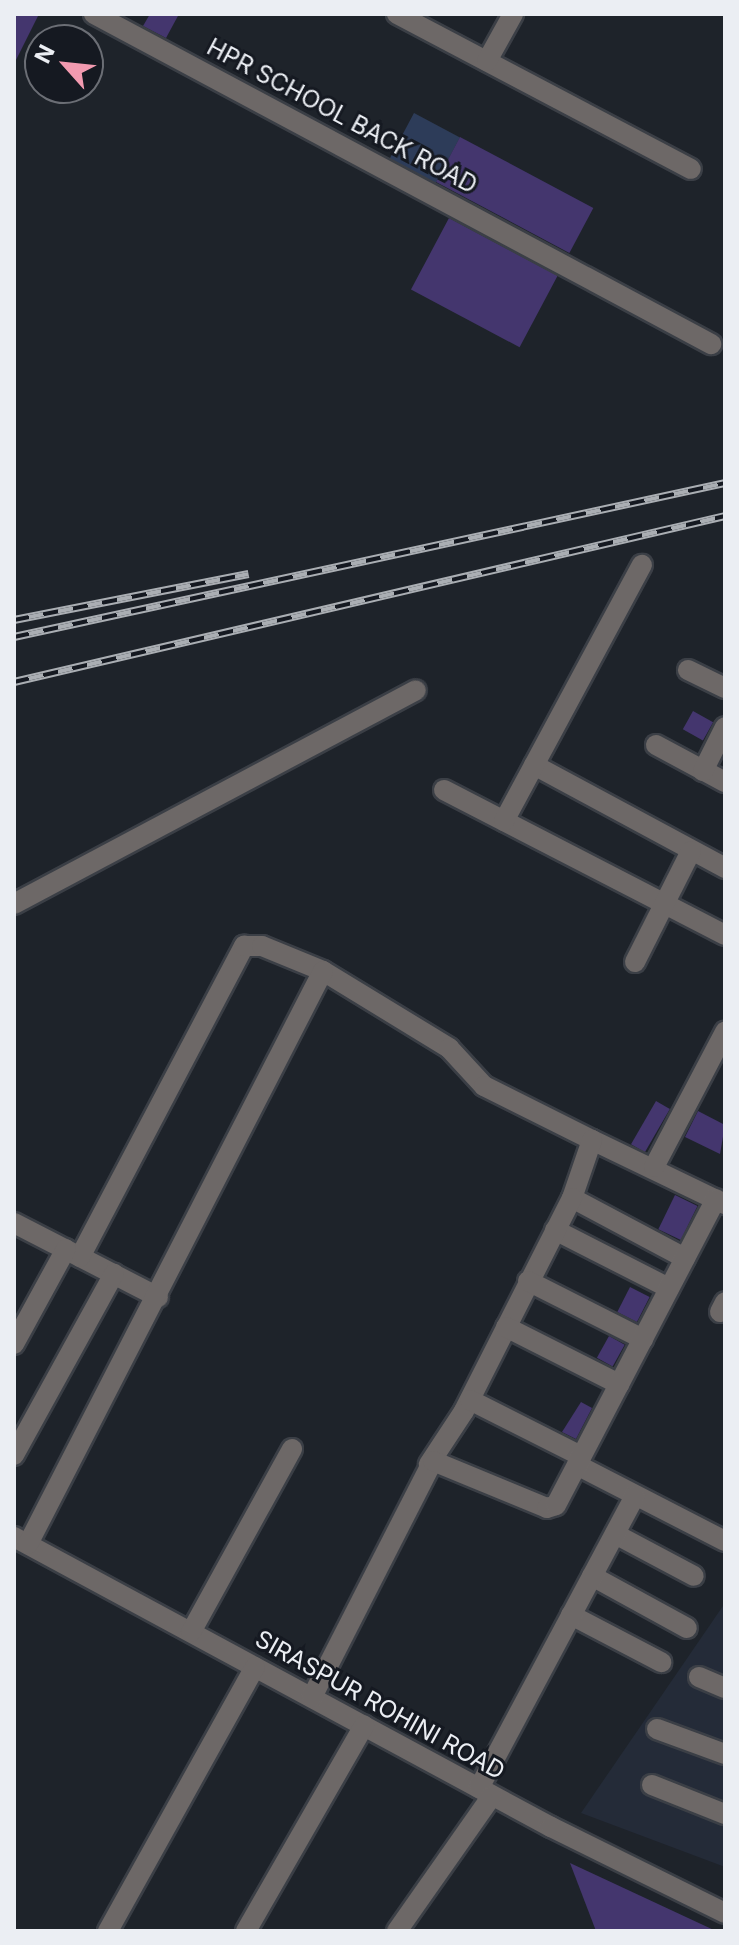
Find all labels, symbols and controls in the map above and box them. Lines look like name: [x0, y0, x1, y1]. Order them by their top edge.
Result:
north arrow: [24, 24, 104, 104]
street label: HPR SCHOOL BACK ROAD: [202, 32, 482, 200]
text: N: [29, 41, 60, 67]
street label: SIRASPUR ROHINI ROAD: [250, 1624, 510, 1786]

